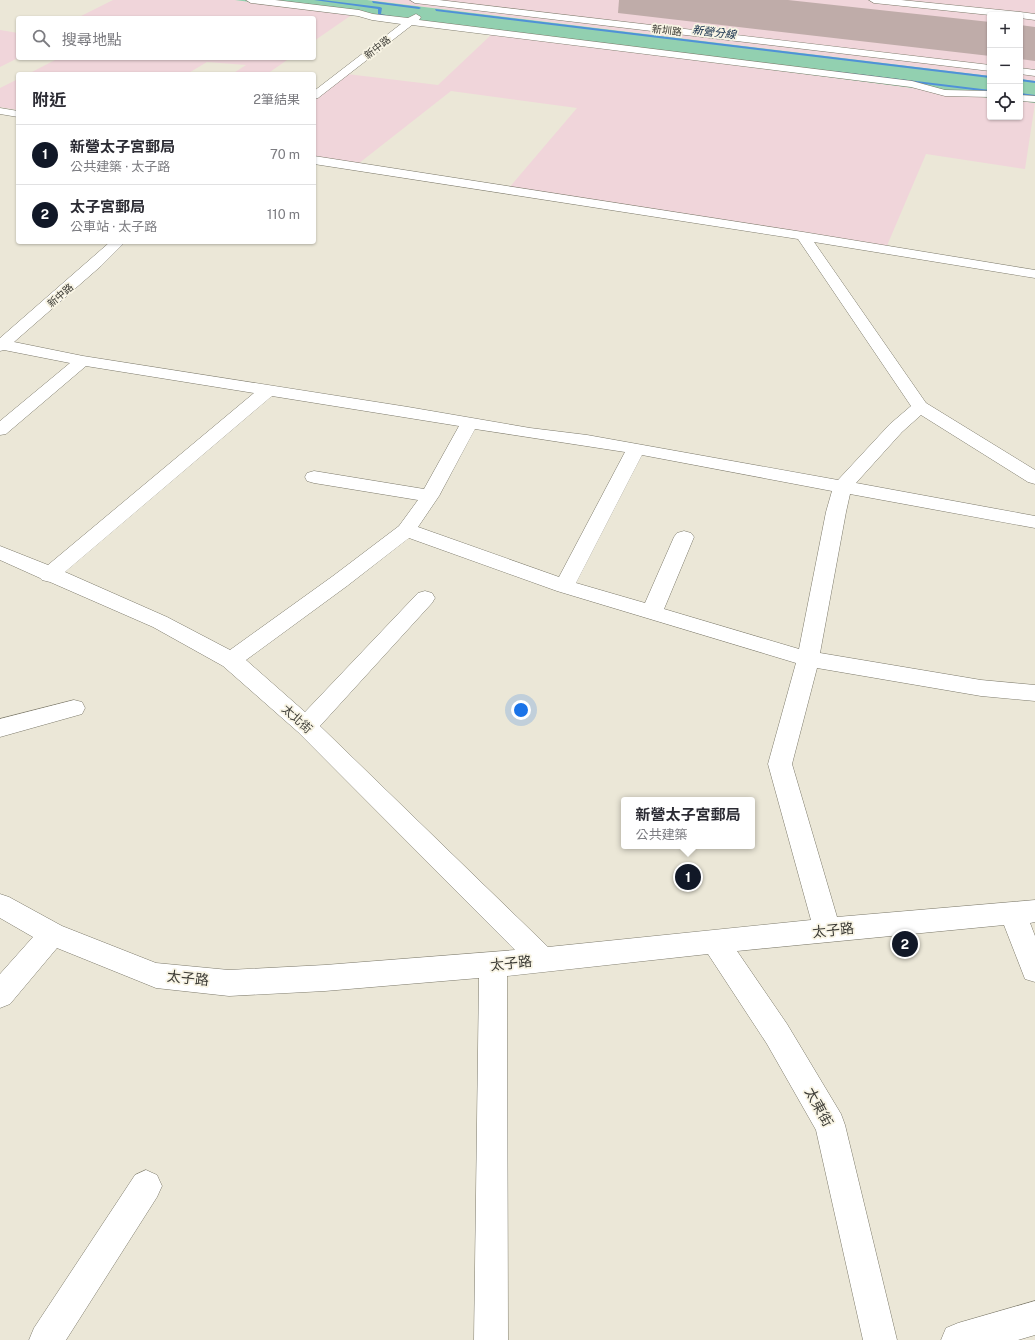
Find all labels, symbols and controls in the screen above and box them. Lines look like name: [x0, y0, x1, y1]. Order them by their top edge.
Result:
map controls: [987, 12, 1023, 120]
button: +: [987, 12, 1023, 48]
search box: [16, 16, 316, 60]
street label: 新圳路: [651, 22, 683, 38]
water label: 新營分線: [691, 23, 739, 41]
icon: search: [30, 27, 52, 49]
text: 搜尋地點: [62, 31, 122, 48]
street label: 新中路: [361, 33, 393, 61]
button: −: [987, 48, 1023, 84]
button: locate: [987, 84, 1023, 120]
text: 附近: [32, 90, 66, 110]
text: 2筆結果: [253, 92, 300, 107]
text: 新營太子宮郵局: [70, 138, 175, 155]
text: 1: [42, 147, 48, 162]
text: 70 m: [270, 147, 300, 162]
text: 公共建築 · 太子路: [70, 159, 170, 174]
text: 太子宮郵局: [70, 198, 145, 215]
text: 2: [41, 207, 49, 222]
text: 110 m: [267, 207, 300, 222]
text: 公車站 · 太子路: [70, 219, 157, 234]
street label: 新中路: [45, 281, 75, 309]
your location: [511, 700, 531, 720]
street label: 太北街: [279, 702, 315, 736]
popup: [621, 797, 755, 849]
text: 新營太子宮郵局: [635, 806, 741, 823]
text: 公共建築: [635, 827, 688, 842]
pin: 1: [675, 862, 701, 892]
street label: 太子路: [811, 920, 855, 940]
pin: 2: [892, 929, 918, 959]
street label: 太子路: [489, 953, 533, 973]
street label: 太子路: [166, 968, 210, 988]
street label: 太東街: [802, 1085, 836, 1129]

